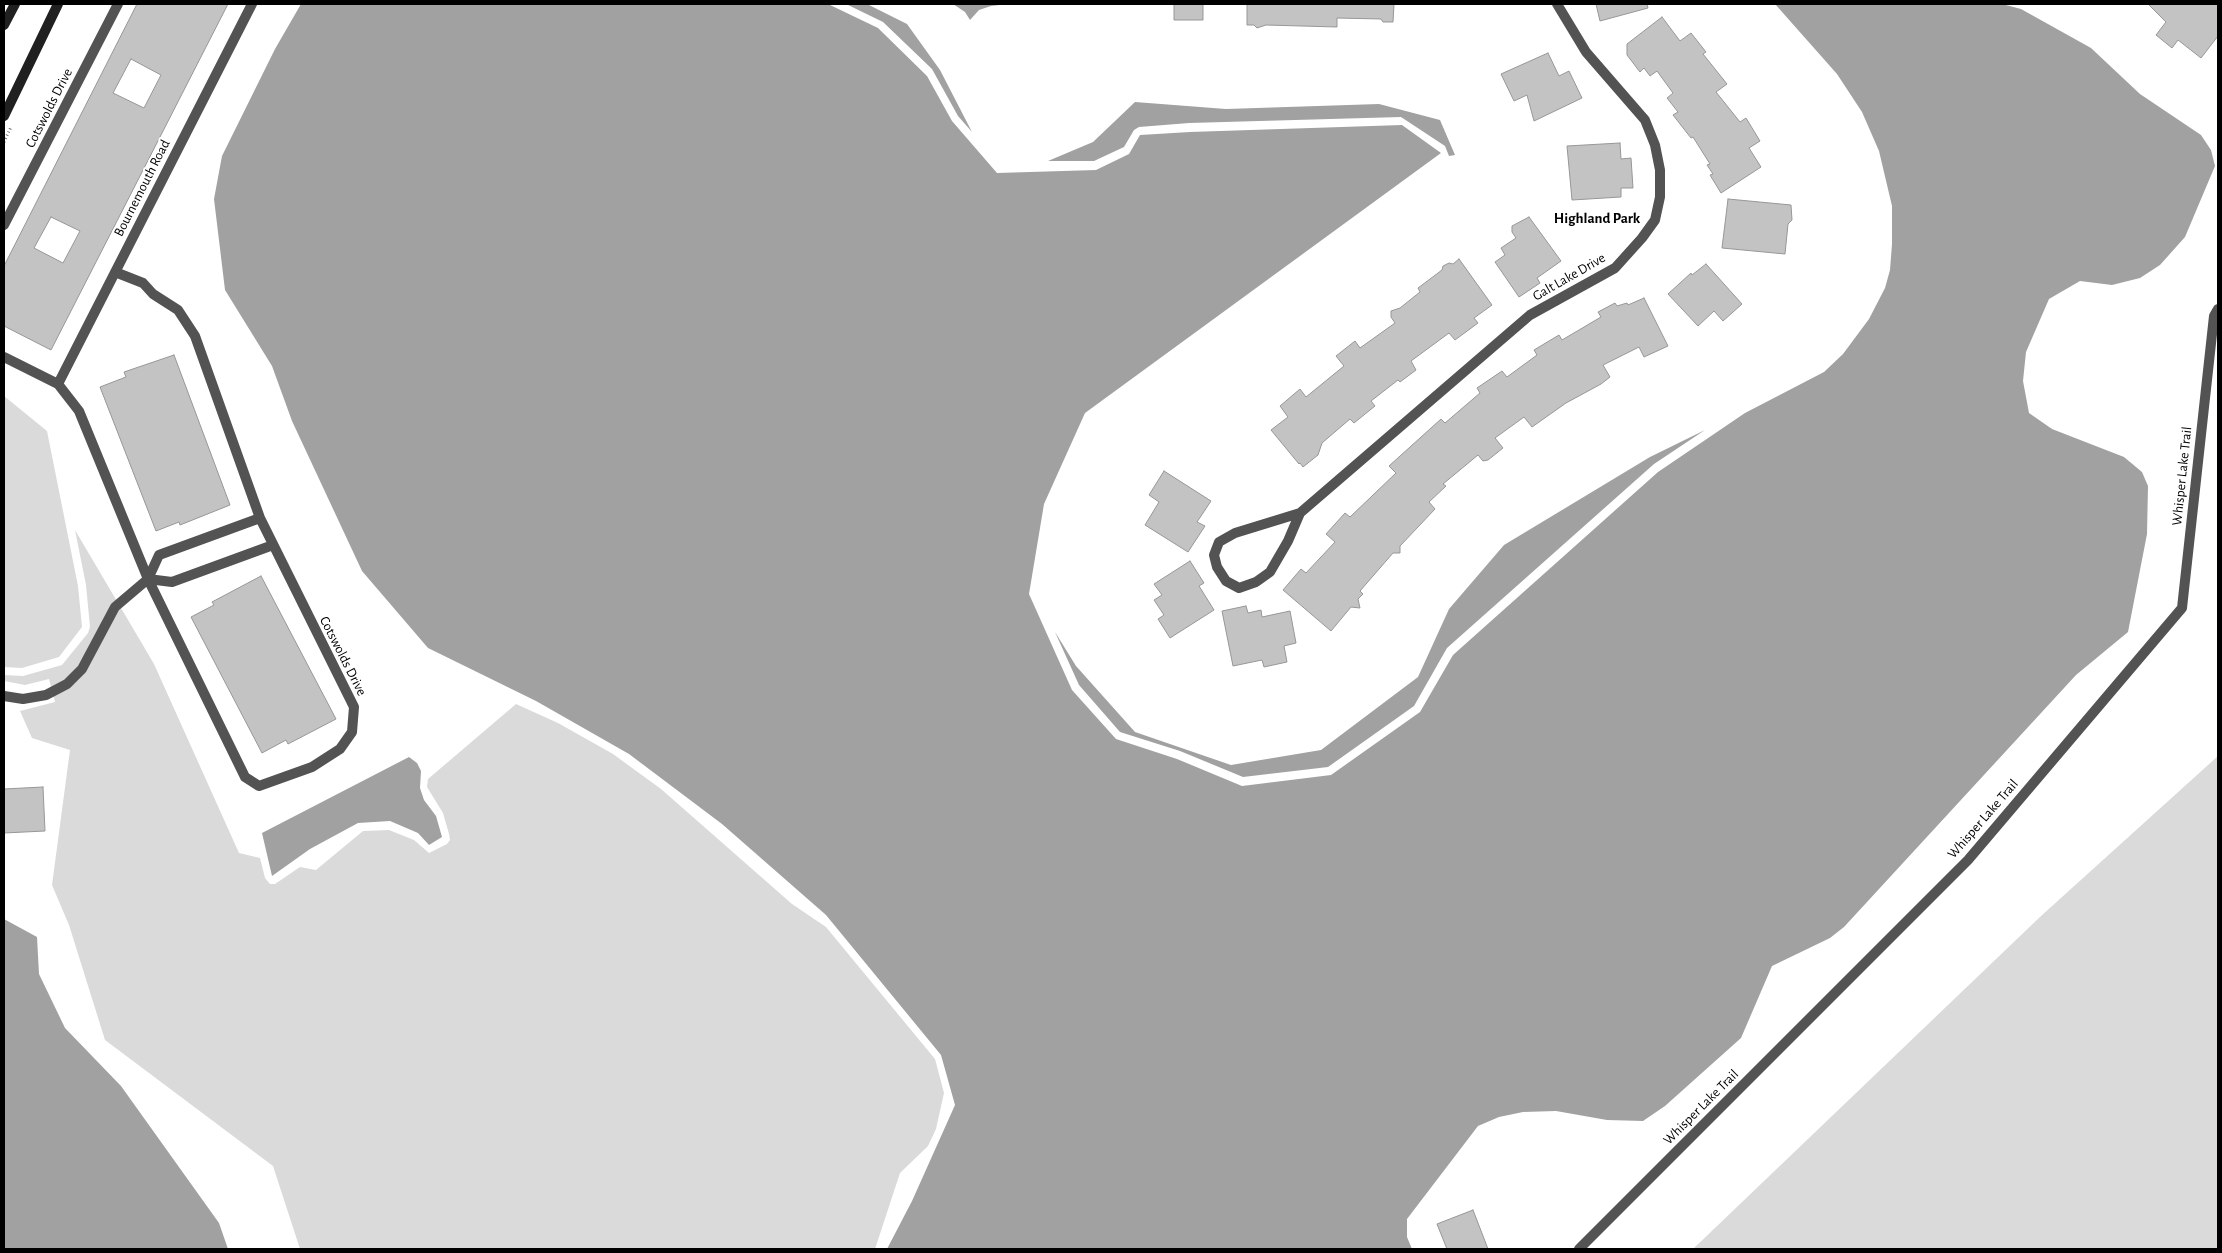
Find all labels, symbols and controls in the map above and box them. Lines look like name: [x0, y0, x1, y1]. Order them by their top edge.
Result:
street label: Cotswolds Drive: [22, 65, 76, 151]
street label: Bournemouth Road: [110, 137, 174, 239]
district label: Highland Park: [1554, 209, 1640, 227]
street label: Galt Lake Drive: [1530, 249, 1608, 305]
street label: Whisper Lake Trail: [2168, 426, 2196, 526]
street label: Cotswolds Drive: [316, 613, 370, 699]
street label: Whisper Lake Trail: [1944, 776, 2022, 862]
street label: Whisper Lake Trail: [1660, 1066, 1742, 1148]

